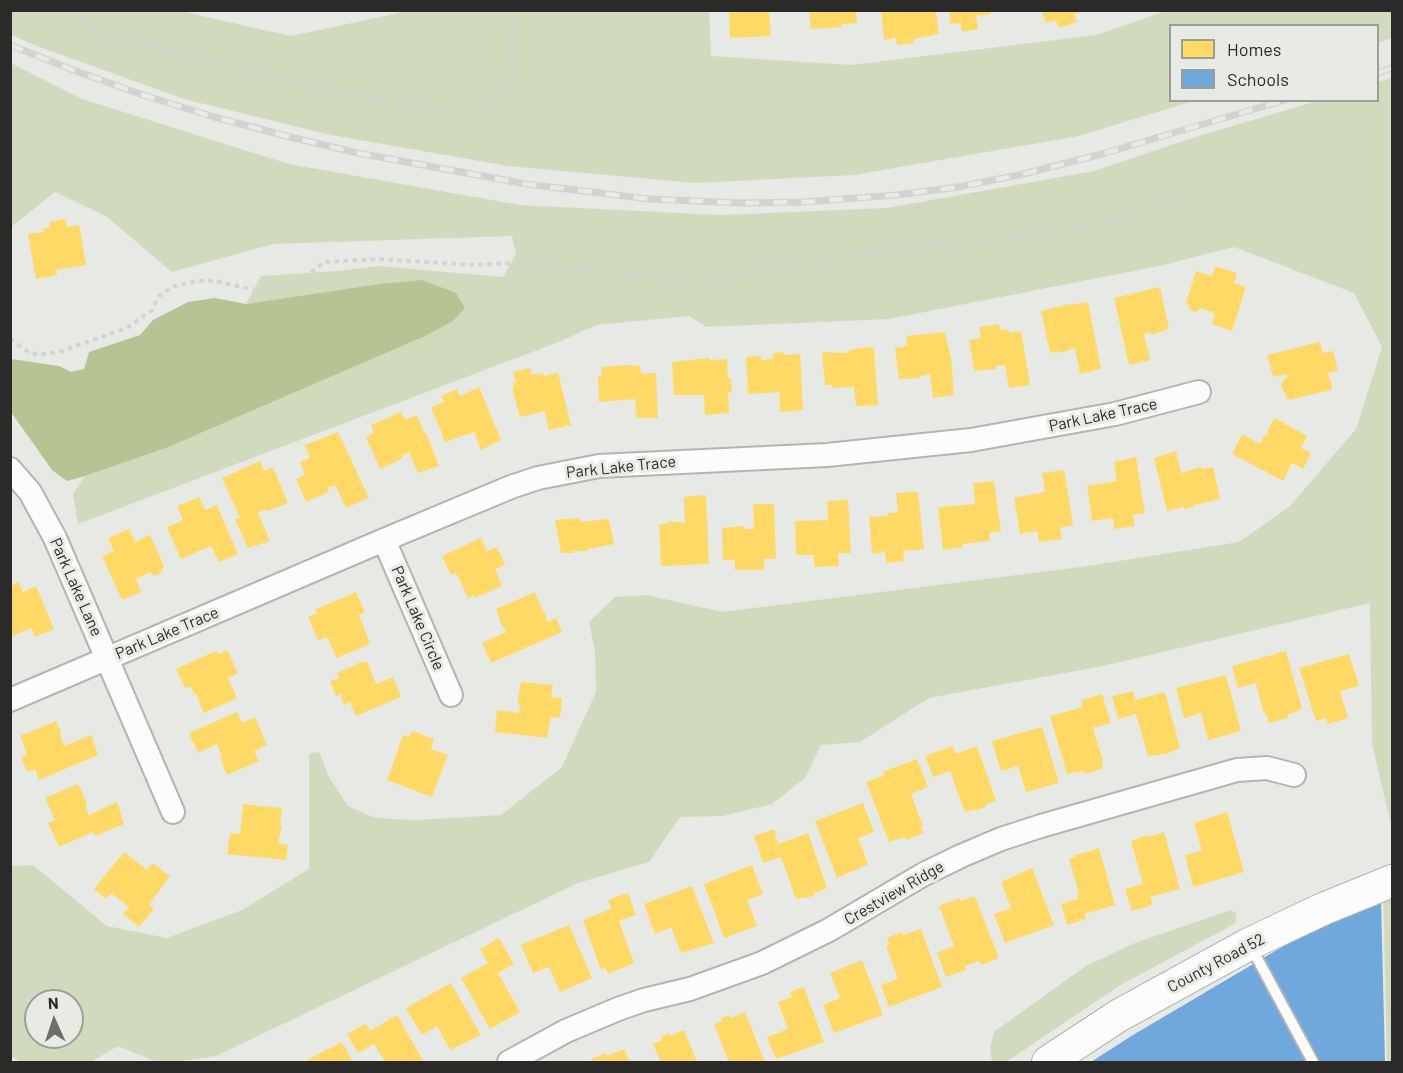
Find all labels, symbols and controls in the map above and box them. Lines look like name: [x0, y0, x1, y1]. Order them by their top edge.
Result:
legend: [1169, 24, 1379, 102]
text: Homes: [1227, 38, 1281, 60]
text: Schools: [1227, 68, 1289, 90]
street label: Park Lake Trace: [1047, 394, 1159, 436]
street label: Park Lake Trace: [565, 452, 677, 482]
street label: Park Lake Lane: [46, 535, 106, 639]
street label: Park Lake Circle: [387, 563, 449, 673]
street label: Park Lake Trace: [112, 603, 222, 663]
street label: Crestview Ridge: [841, 857, 947, 929]
street label: County Road 52: [1164, 929, 1268, 997]
north arrow: [24, 989, 84, 1049]
text: N: [47, 993, 59, 1012]

